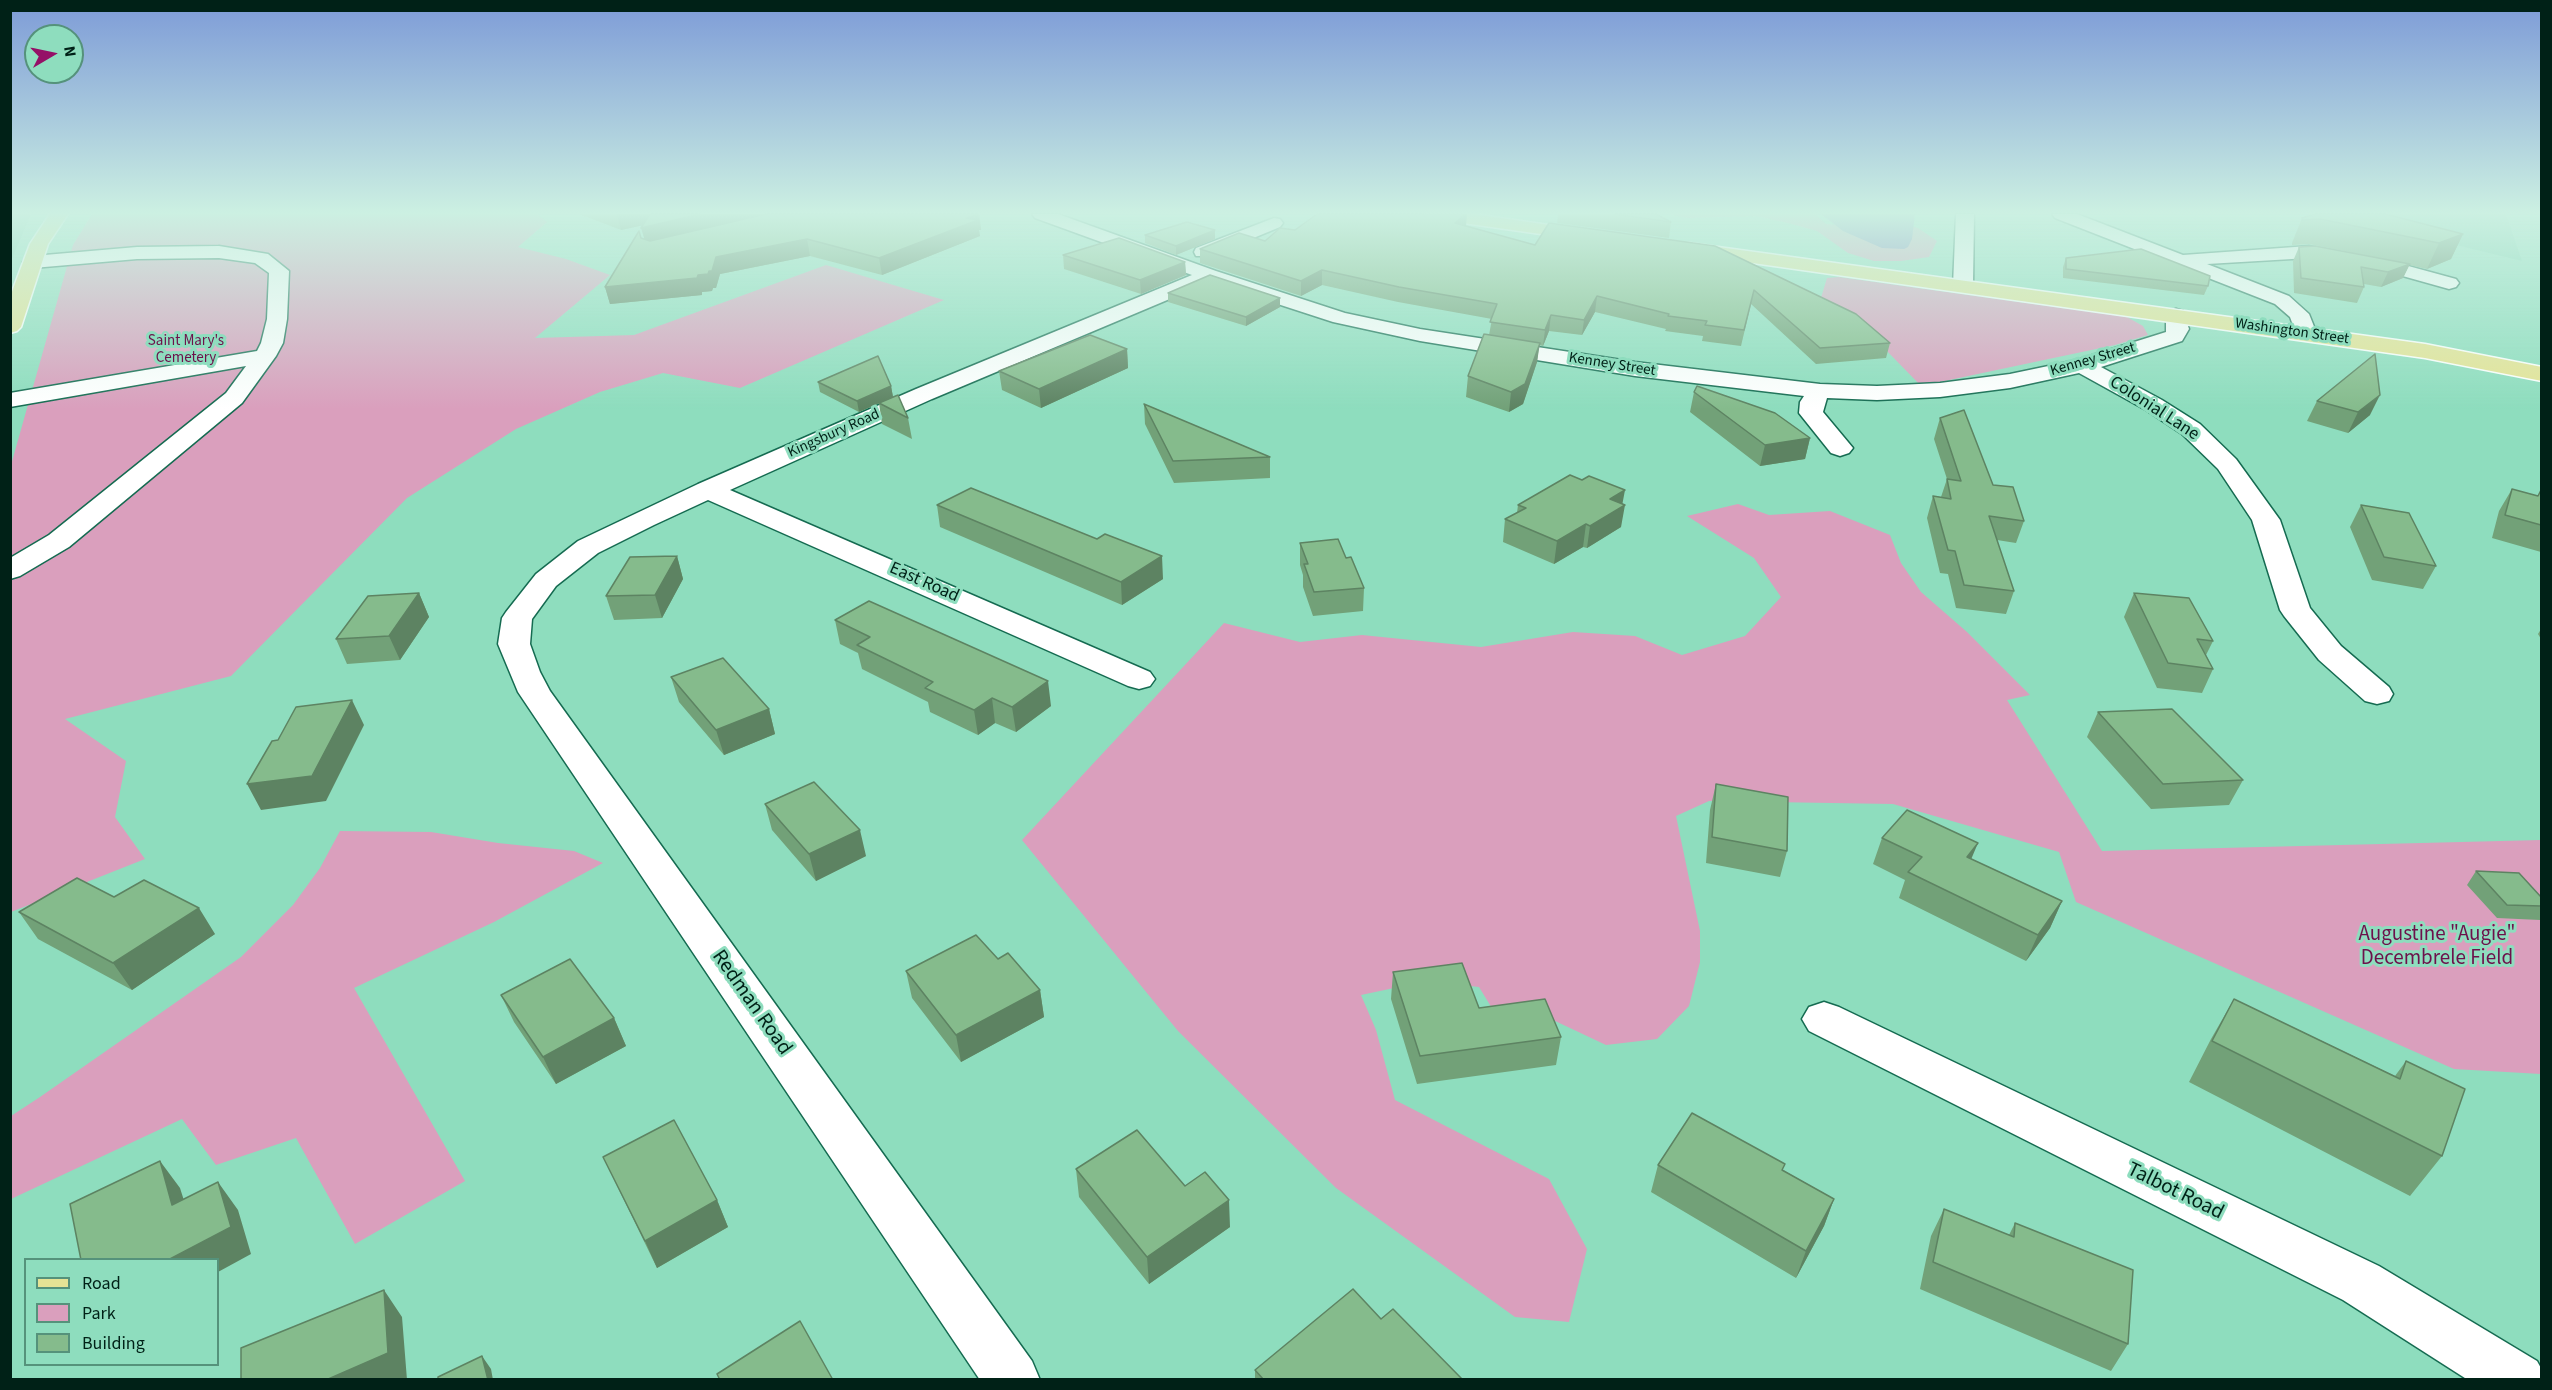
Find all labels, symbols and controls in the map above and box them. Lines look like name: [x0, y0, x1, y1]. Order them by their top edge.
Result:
north arrow: [24, 24, 84, 84]
text: N: [58, 45, 81, 58]
street label: Washington Street: [2234, 315, 2350, 349]
park label: Saint Mary's Cemetery: [148, 333, 224, 368]
street label: Kenney Street: [2048, 339, 2138, 381]
street label: Kenney Street: [1567, 349, 1657, 381]
street label: Colonial Lane: [2105, 372, 2203, 446]
street label: Kingsbury Road: [785, 406, 883, 462]
street label: East Road: [886, 558, 962, 608]
park label: Augustine "Augie" Decembrele Field: [2358, 922, 2516, 972]
street label: Redman Road: [706, 946, 796, 1060]
street label: Talbot Road: [2122, 1158, 2228, 1226]
legend: [24, 1258, 219, 1366]
text: Road: [82, 1271, 121, 1296]
text: Park: [82, 1301, 116, 1326]
text: Building: [82, 1331, 145, 1356]

